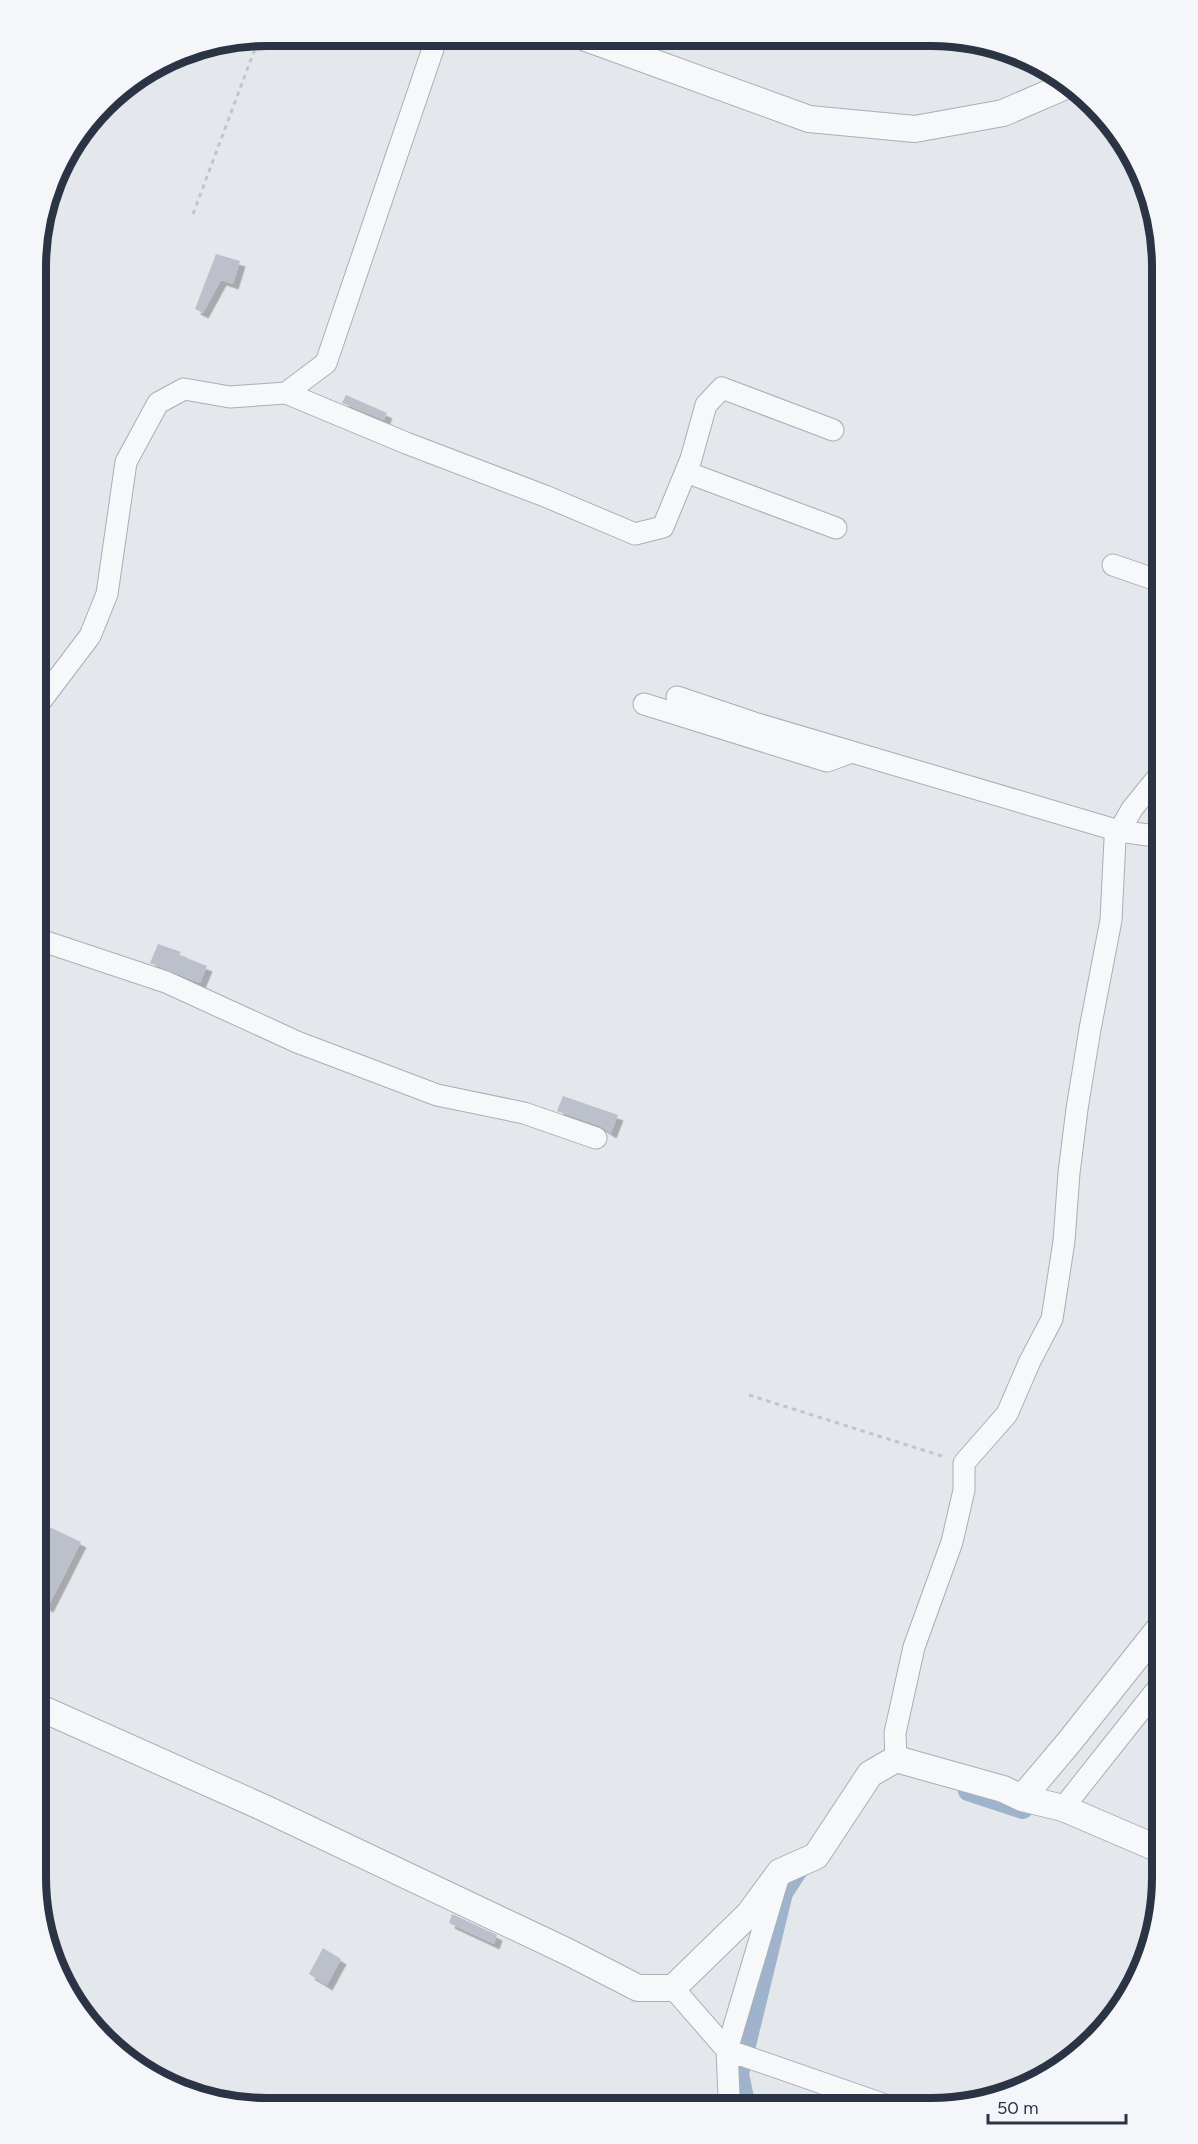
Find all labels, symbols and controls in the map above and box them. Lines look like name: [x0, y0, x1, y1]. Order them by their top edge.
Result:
scale bar: [988, 2087, 1126, 2125]
text: 50 m: [997, 2097, 1039, 2119]

